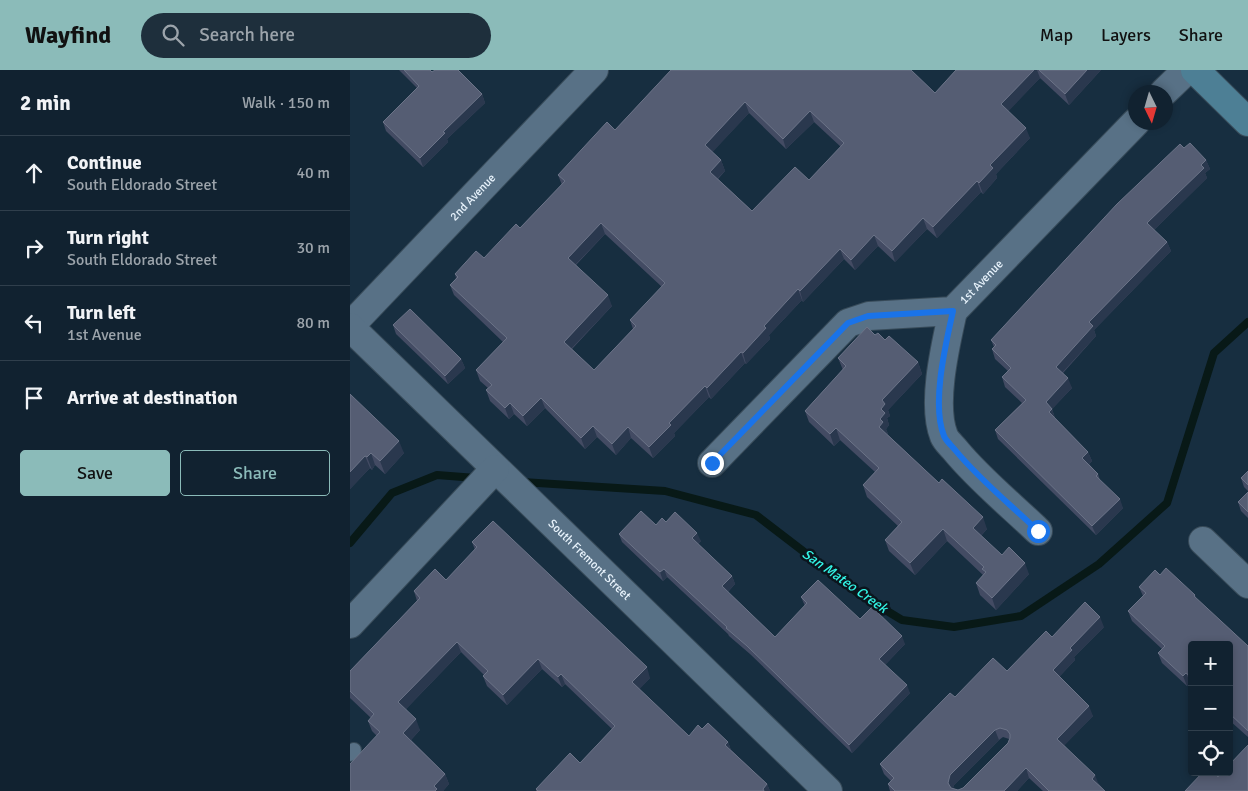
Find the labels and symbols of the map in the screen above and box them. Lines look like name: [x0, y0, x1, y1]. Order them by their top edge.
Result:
north arrow: [1128, 85, 1173, 130]
street label: 2nd Avenue: [447, 170, 499, 224]
street label: 1st Avenue: [956, 256, 1006, 307]
route end: [701, 452, 724, 475]
street label: South Fremont Street: [545, 516, 634, 603]
route start: [1027, 520, 1050, 543]
water label: San Mateo Creek: [799, 545, 893, 618]

